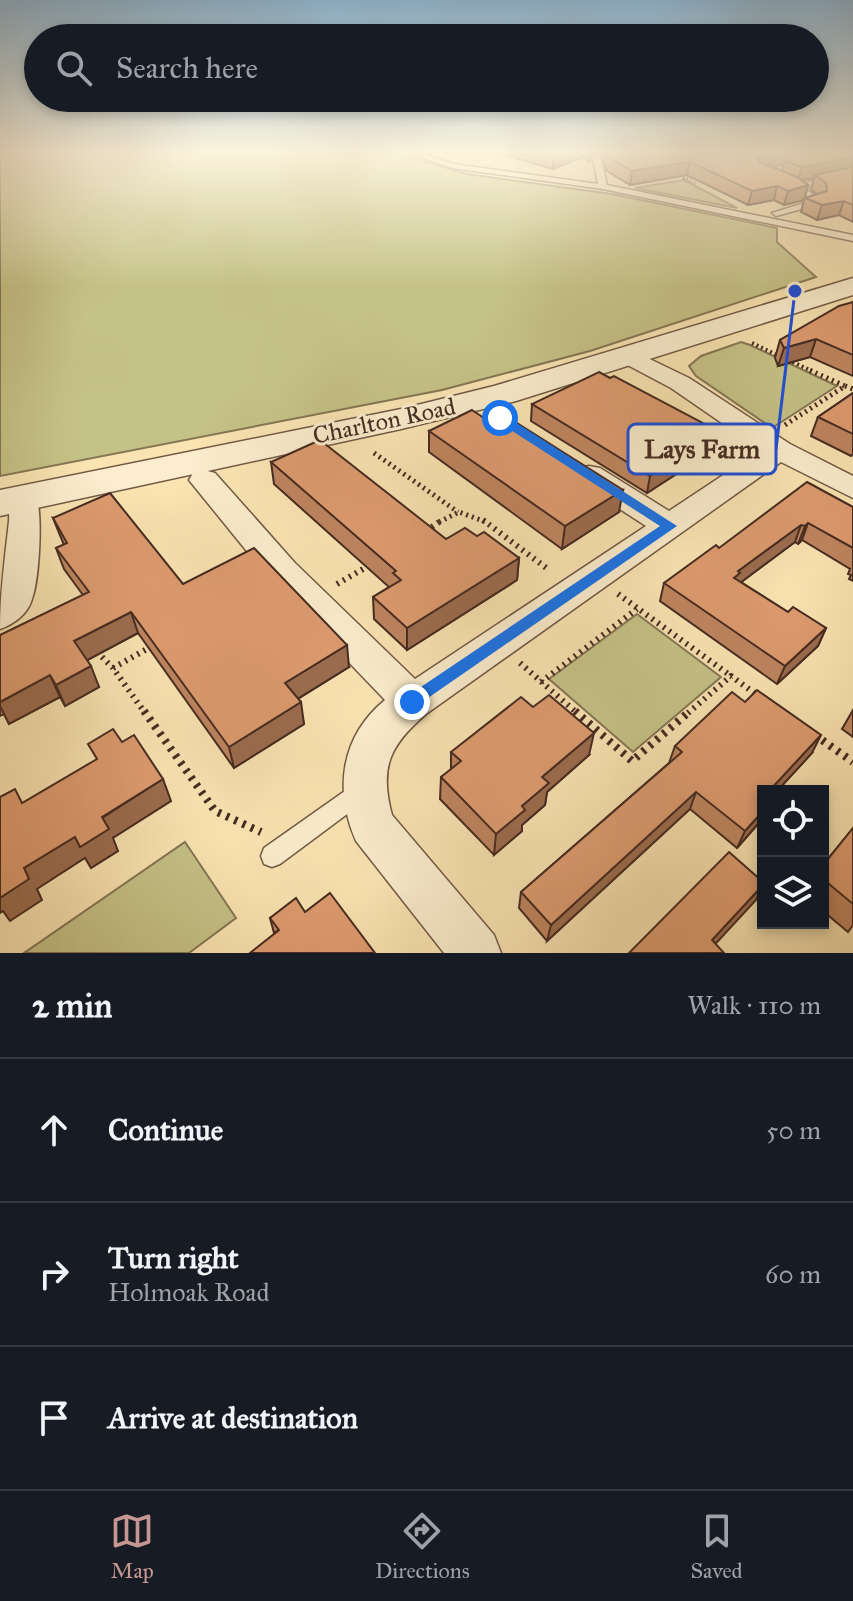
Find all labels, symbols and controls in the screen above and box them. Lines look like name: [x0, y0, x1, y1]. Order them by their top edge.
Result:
search box: [24, 24, 829, 112]
icon: search: [52, 46, 96, 90]
text: Search here: [116, 50, 258, 86]
street label: Charlton Road: [310, 391, 458, 451]
route start: [482, 400, 518, 436]
callout: Lays Farm: [628, 424, 776, 474]
text: Lays Farm: [644, 433, 760, 465]
route end: [394, 684, 430, 720]
map controls: [757, 785, 829, 929]
button: locate: [757, 785, 829, 857]
button: layers: [757, 857, 829, 929]
text: 2 min: [32, 985, 112, 1026]
text: Walk · 110 m: [688, 989, 821, 1021]
icon: ahead: [32, 1108, 76, 1152]
text: Continue: [108, 1112, 223, 1148]
text: 50 m: [766, 1114, 821, 1146]
text: Turn right: [108, 1240, 239, 1276]
icon: right: [32, 1252, 76, 1296]
text: 60 m: [765, 1258, 821, 1290]
text: Holmoak Road: [108, 1276, 270, 1308]
icon: arrive: [32, 1396, 76, 1440]
text: Arrive at destination: [108, 1400, 358, 1436]
tab: Map: [110, 1509, 154, 1584]
tab: Directions: [375, 1509, 470, 1584]
tab: Saved: [690, 1509, 743, 1584]

